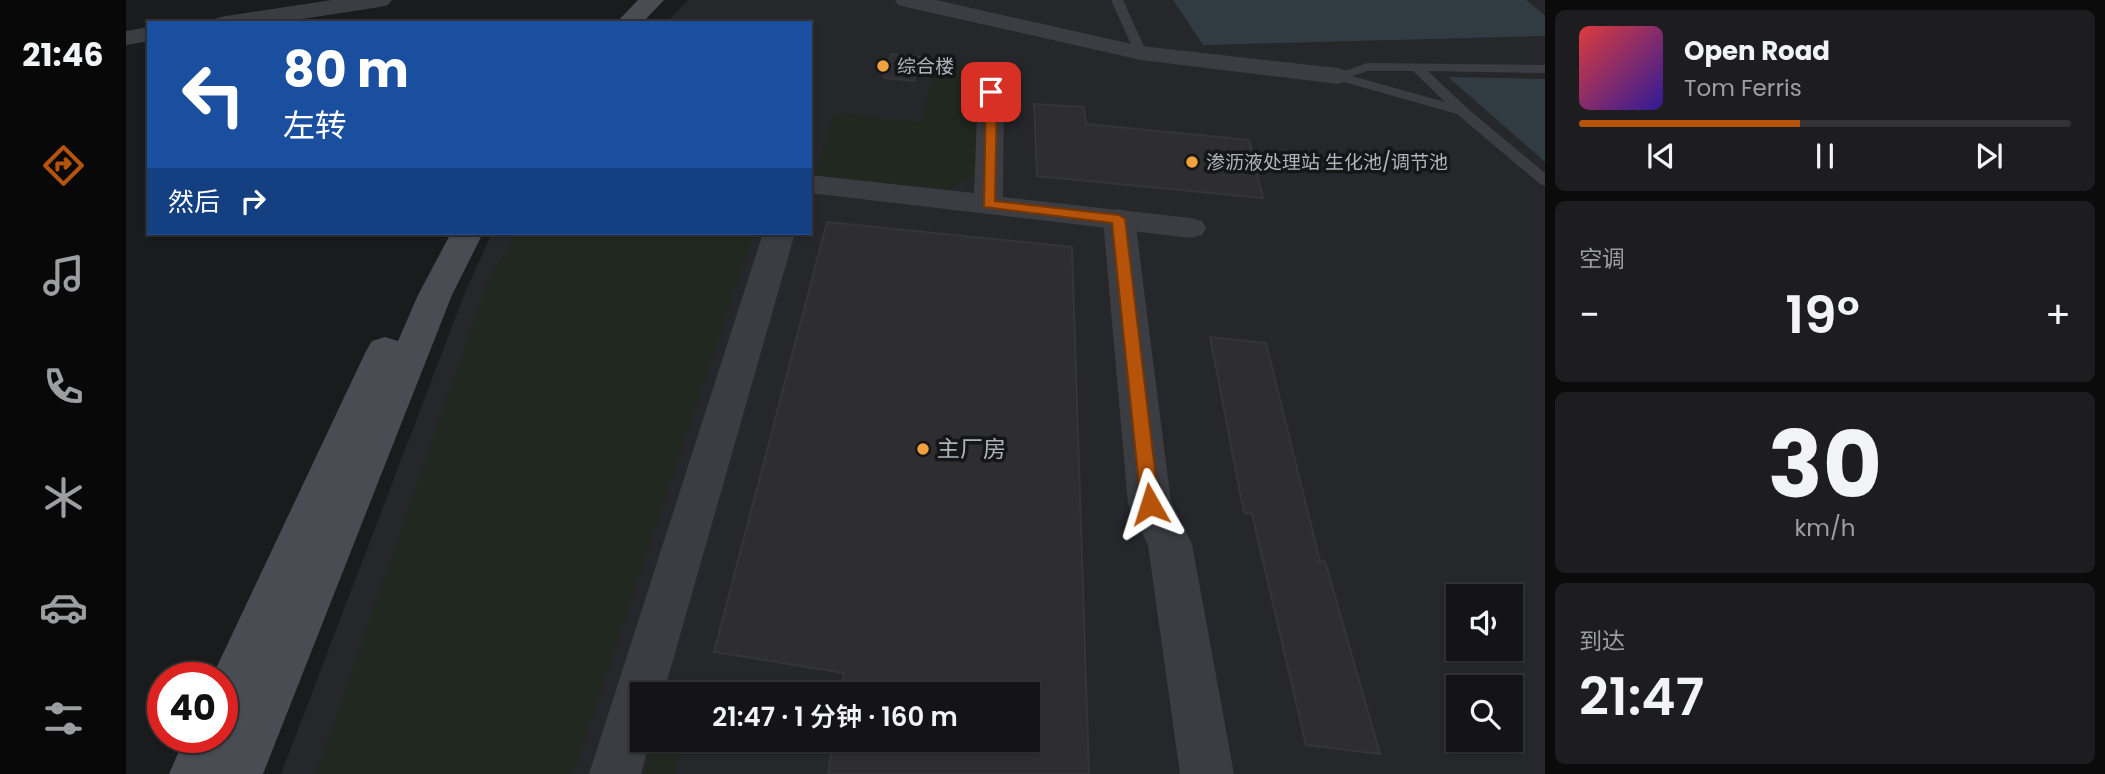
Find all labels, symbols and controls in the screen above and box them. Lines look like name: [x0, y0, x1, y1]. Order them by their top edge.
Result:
text: 21:46: [22, 32, 104, 77]
text: Open Road: [1684, 33, 1830, 69]
text: 80 m: [283, 36, 409, 104]
icon: left: [168, 49, 259, 140]
place label: 综合楼: [897, 53, 954, 80]
marker: 综合楼: [875, 58, 891, 74]
pin: [961, 62, 1021, 122]
text: Tom Ferris: [1684, 72, 1802, 104]
icon: arrive: [972, 73, 1010, 111]
text: 左转: [283, 103, 347, 148]
icon: previous: [1642, 137, 1680, 175]
icon: pause: [1806, 137, 1844, 175]
icon: next: [1970, 137, 2008, 175]
icon: directions: [39, 141, 88, 190]
place label: 渗沥液处理站 生化池/调节池: [1206, 149, 1448, 176]
marker: 渗沥液处理站 生化池/调节池: [1184, 154, 1200, 170]
icon: right: [234, 182, 272, 220]
text: 然后: [168, 184, 220, 220]
text: 空调: [1579, 243, 1625, 275]
icon: music: [39, 251, 88, 300]
text: 19°: [1785, 278, 1860, 351]
text: −: [1579, 288, 1600, 341]
text: +: [2045, 288, 2071, 341]
icon: phone: [39, 362, 88, 411]
text: 30: [1768, 401, 1882, 529]
place label: 主厂房: [937, 433, 1006, 465]
marker: 主厂房: [915, 441, 931, 457]
position arrow: [1113, 467, 1187, 541]
icon: climate: [39, 473, 88, 522]
text: km/h: [1794, 512, 1856, 544]
icon: car: [39, 583, 88, 632]
map controls: [1446, 584, 1523, 752]
button: sound: [1446, 584, 1523, 661]
text: 到达: [1579, 625, 1625, 657]
text: 21:47: [1579, 660, 1704, 733]
speed limit sign: 40: [147, 662, 238, 753]
button: search: [1446, 675, 1523, 752]
icon: filters: [39, 694, 88, 743]
text: 21:47 · 1 分钟 · 160 m: [712, 699, 958, 735]

